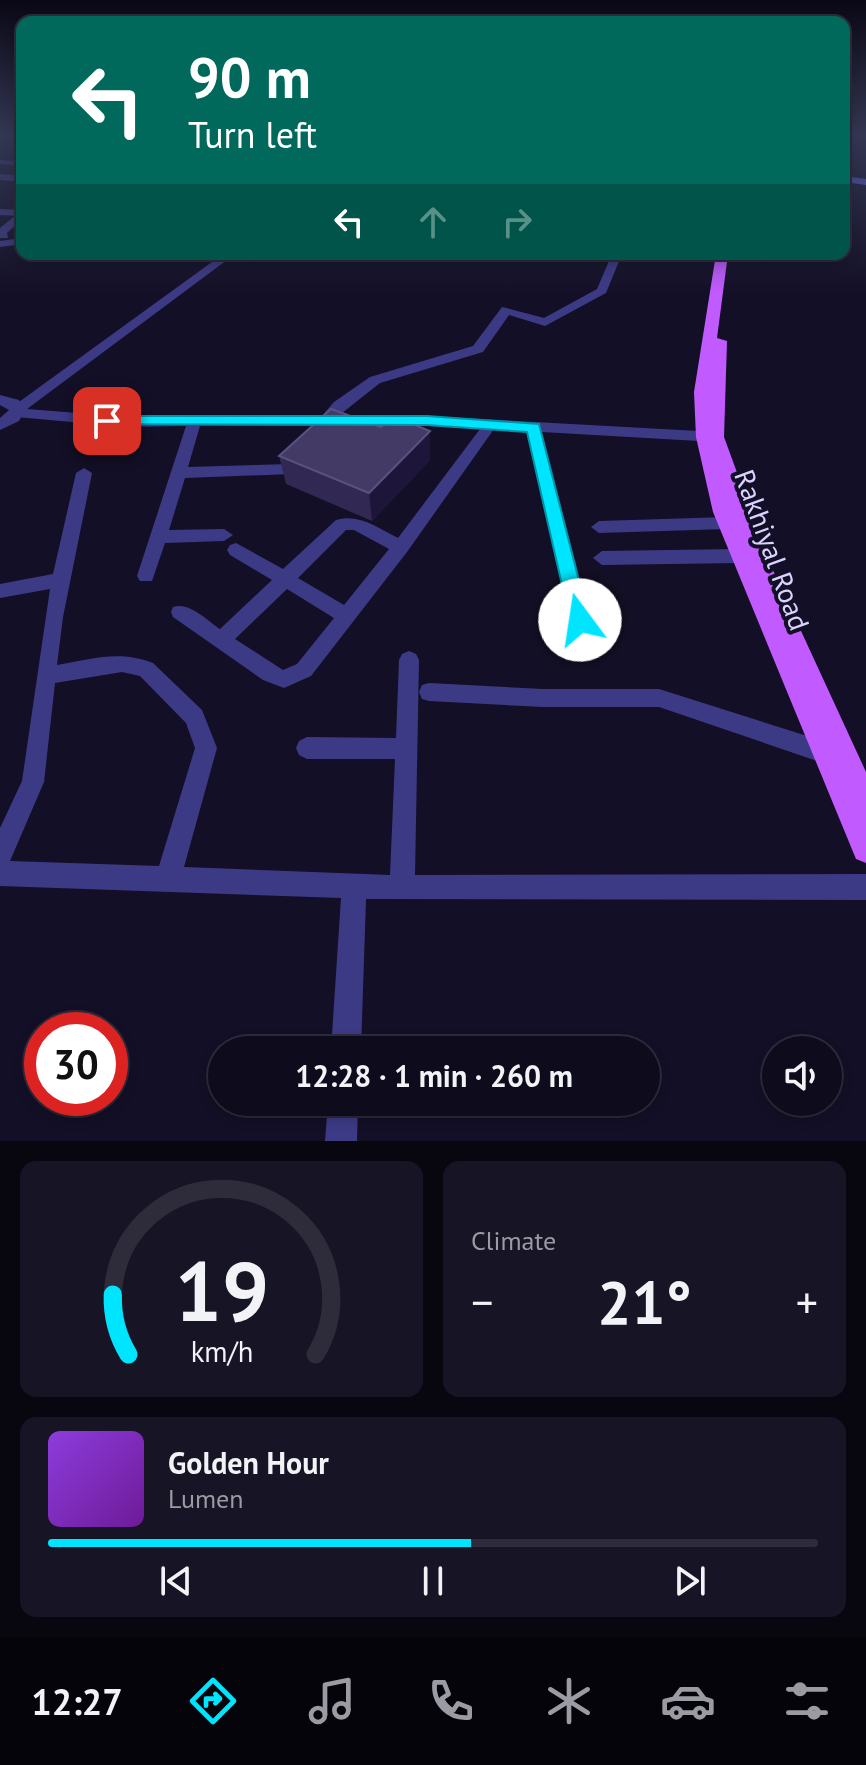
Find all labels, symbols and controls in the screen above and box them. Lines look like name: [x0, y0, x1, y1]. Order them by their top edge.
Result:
text: 90 m: [188, 41, 311, 113]
icon: left: [56, 48, 160, 152]
text: Turn left: [188, 111, 317, 158]
icon: left: [327, 200, 371, 244]
icon: ahead: [411, 200, 455, 244]
icon: right: [495, 200, 539, 244]
pin: [73, 387, 141, 455]
icon: arrive: [85, 399, 129, 443]
street label: Rakhiyal Road: [726, 464, 819, 635]
position arrow: [538, 578, 622, 662]
speed limit sign: 30: [24, 1012, 128, 1116]
map controls: [762, 1036, 842, 1116]
button: sound: [762, 1036, 842, 1116]
text: 12:28 · 1 min · 260 m: [295, 1056, 573, 1095]
text: Climate: [471, 1224, 556, 1257]
text: 19: [174, 1236, 269, 1344]
text: 21°: [597, 1263, 692, 1341]
text: −: [471, 1273, 493, 1330]
text: +: [796, 1273, 818, 1330]
text: km/h: [190, 1333, 253, 1370]
text: Golden Hour: [168, 1443, 329, 1482]
text: Lumen: [168, 1482, 243, 1515]
icon: previous: [154, 1559, 198, 1603]
icon: pause: [411, 1559, 455, 1603]
icon: next: [668, 1559, 712, 1603]
icon: directions: [185, 1673, 241, 1729]
icon: music: [304, 1673, 360, 1729]
icon: phone: [423, 1673, 479, 1729]
icon: climate: [541, 1673, 597, 1729]
icon: car: [660, 1673, 716, 1729]
icon: filters: [779, 1673, 835, 1729]
text: 12:27: [31, 1678, 123, 1725]

